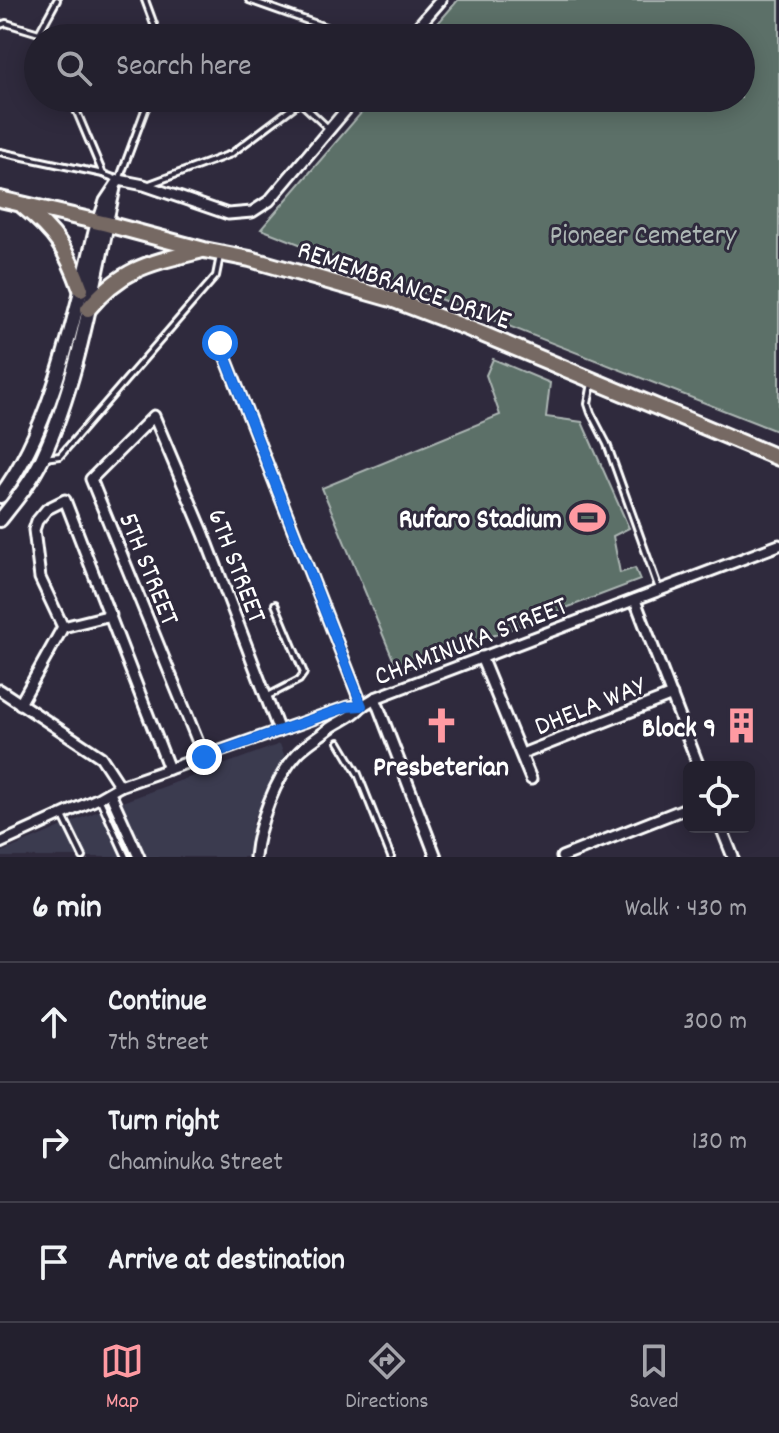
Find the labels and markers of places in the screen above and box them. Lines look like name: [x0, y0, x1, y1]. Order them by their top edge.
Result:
sports icon: Rufaro Stadium: [569, 498, 607, 536]
place label: Rufaro Stadium: [399, 502, 562, 542]
church icon: Presbeterian: [422, 706, 460, 744]
building icon: Block 9: [723, 707, 761, 745]
place label: Block 9: [642, 711, 716, 751]
place label: Presbeterian: [373, 750, 509, 790]

